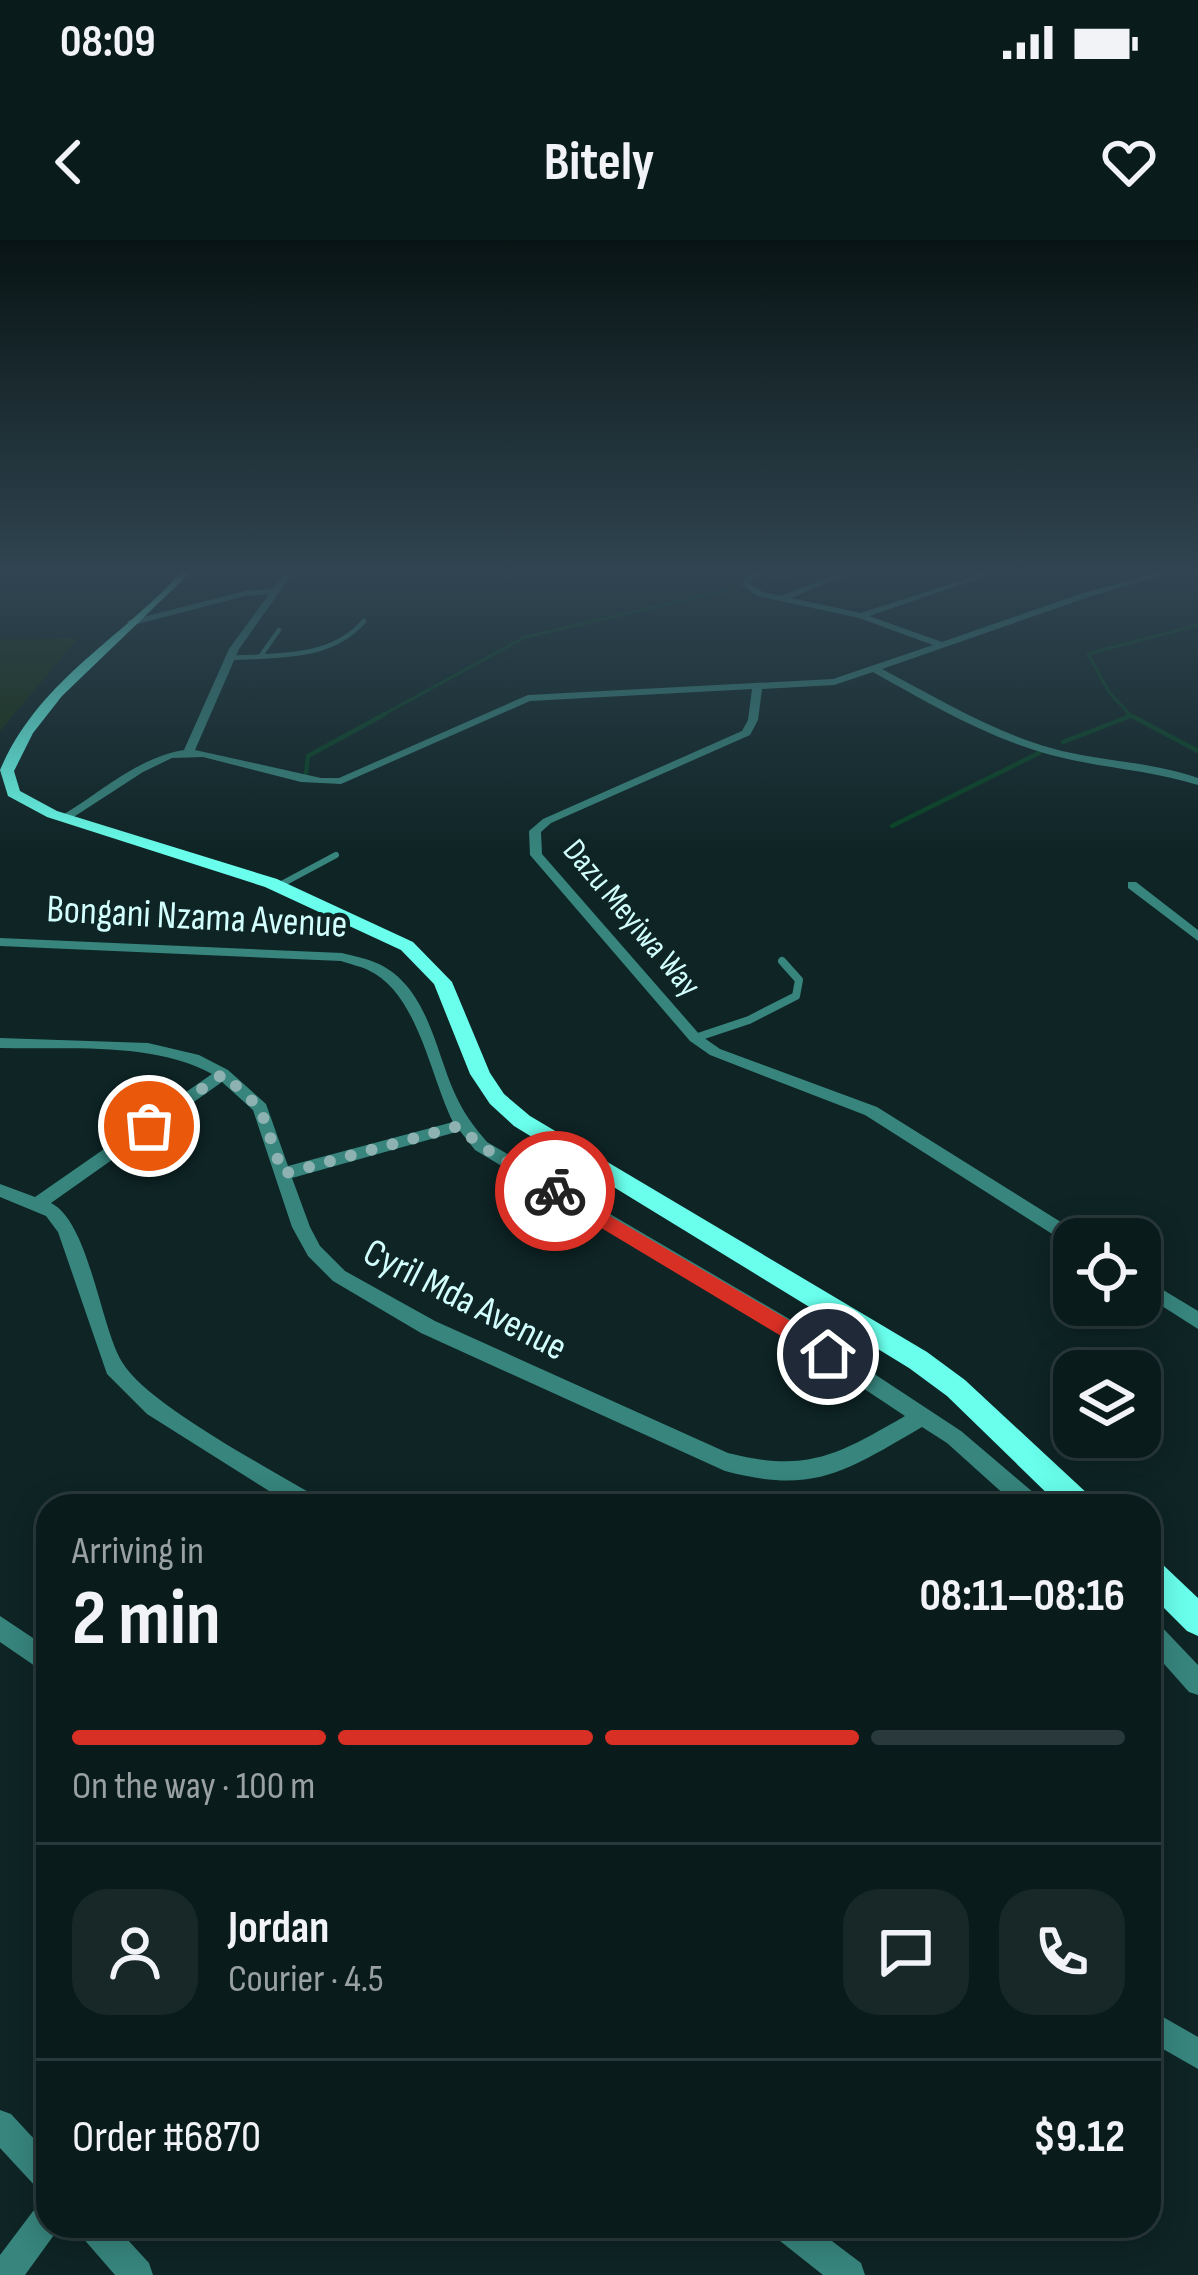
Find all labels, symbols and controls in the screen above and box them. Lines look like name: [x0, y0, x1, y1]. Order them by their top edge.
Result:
text: 08:09: [60, 15, 156, 70]
icon: back: [36, 129, 102, 195]
icon: heart: [1096, 129, 1162, 195]
text: Bitely: [544, 130, 654, 195]
street label: Dazu Meyiwa Way: [554, 832, 709, 1005]
street label: Bongani Nzama Avenue: [45, 886, 348, 949]
pin: [98, 1075, 200, 1177]
icon: bag: [116, 1093, 182, 1159]
courier: [495, 1131, 615, 1251]
icon: bike: [522, 1158, 588, 1224]
map controls: [1053, 1218, 1161, 1458]
button: locate: [1053, 1218, 1161, 1326]
street label: Cyril Mda Avenue: [355, 1229, 574, 1372]
pin: [777, 1303, 879, 1405]
icon: home: [795, 1321, 861, 1387]
button: layers: [1053, 1350, 1161, 1458]
text: Arriving in: [72, 1528, 204, 1575]
text: 08:11–08:16: [919, 1569, 1125, 1624]
text: 2 min: [72, 1573, 221, 1666]
text: On the way · 100 m: [72, 1763, 315, 1810]
button: person: [72, 1889, 198, 2015]
button: chat: [843, 1889, 969, 2015]
button: phone: [999, 1889, 1125, 2015]
text: Jordan: [228, 1901, 329, 1956]
text: Courier · 4.5: [228, 1956, 384, 2003]
text: Order #6870: [72, 2110, 261, 2165]
text: $9.12: [1033, 2110, 1125, 2165]

